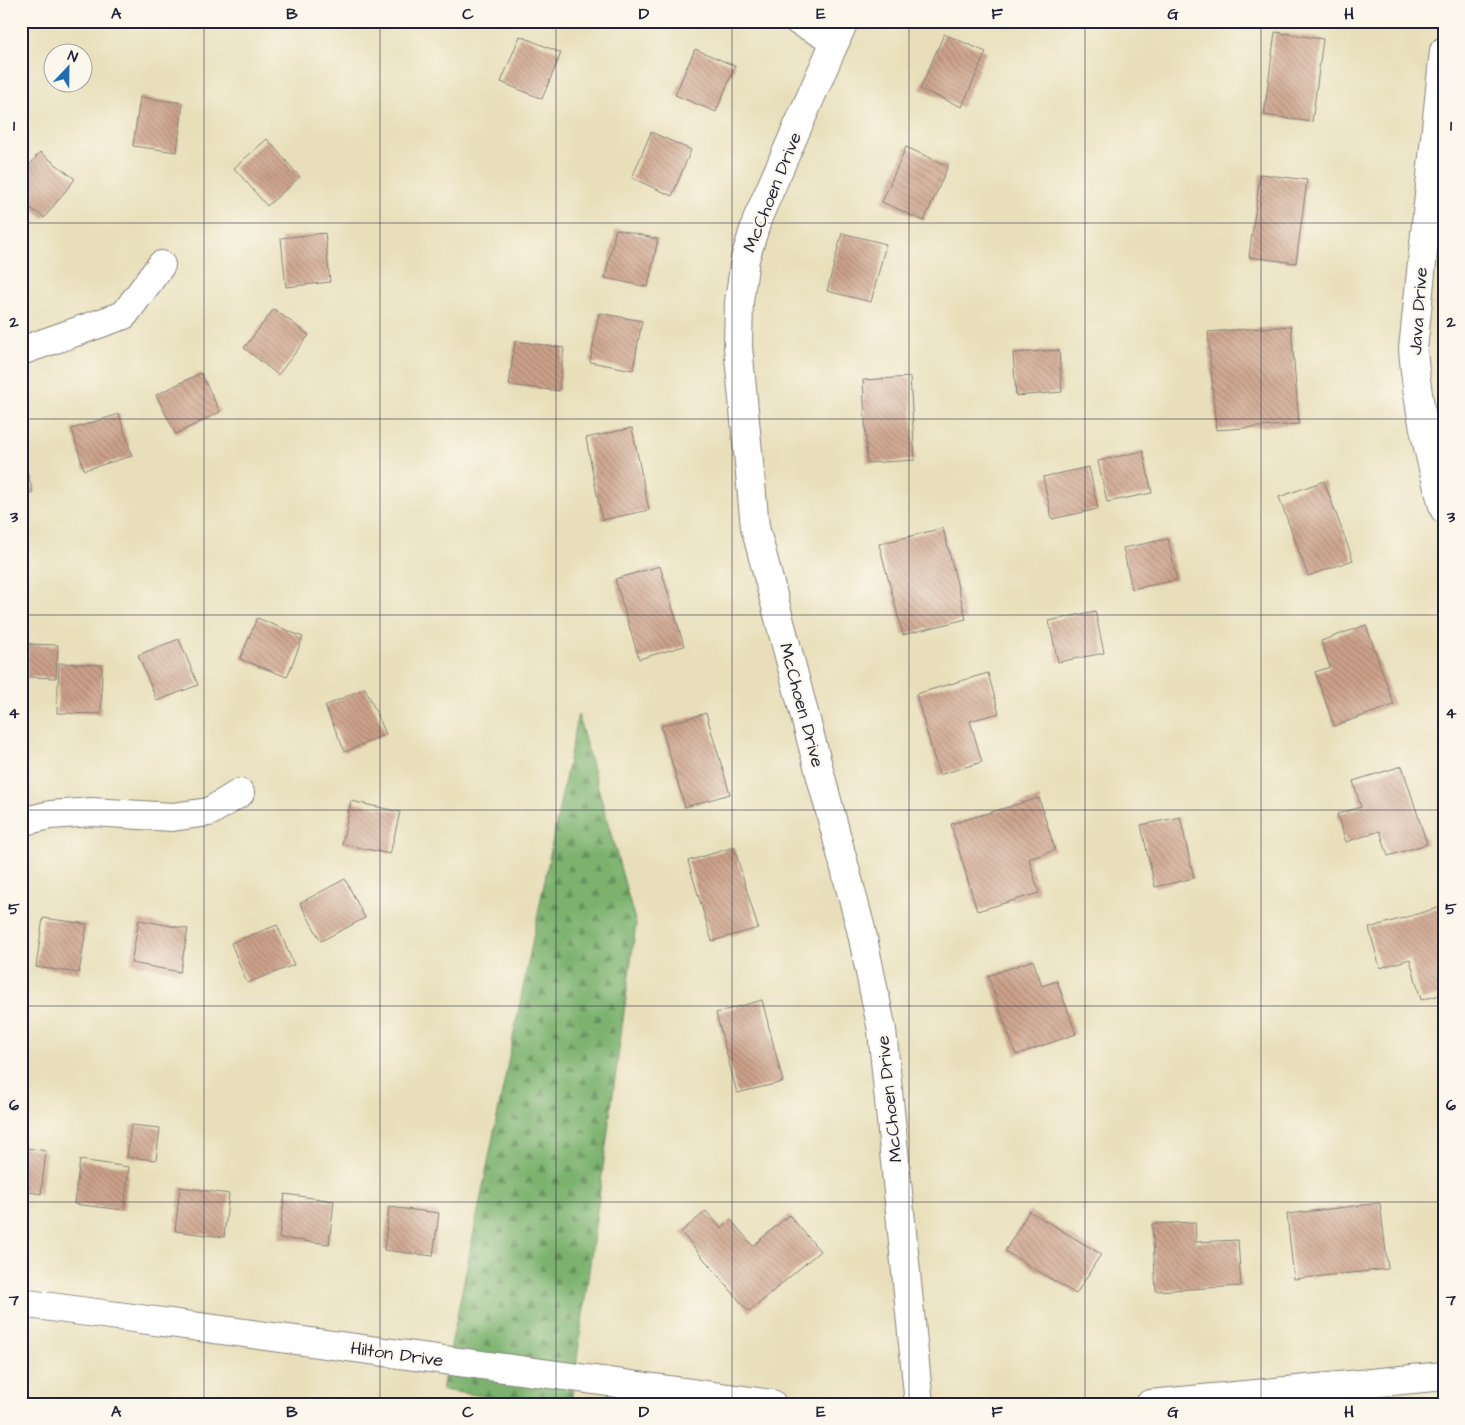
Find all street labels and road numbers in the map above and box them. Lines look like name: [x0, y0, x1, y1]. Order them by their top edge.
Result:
street label: McChoen Drive: [737, 128, 808, 256]
street label: Java Drive: [1403, 266, 1434, 356]
street label: McChoen Drive: [773, 640, 830, 770]
street label: McChoen Drive: [870, 1034, 909, 1164]
street label: Hilton Drive: [349, 1336, 445, 1373]

